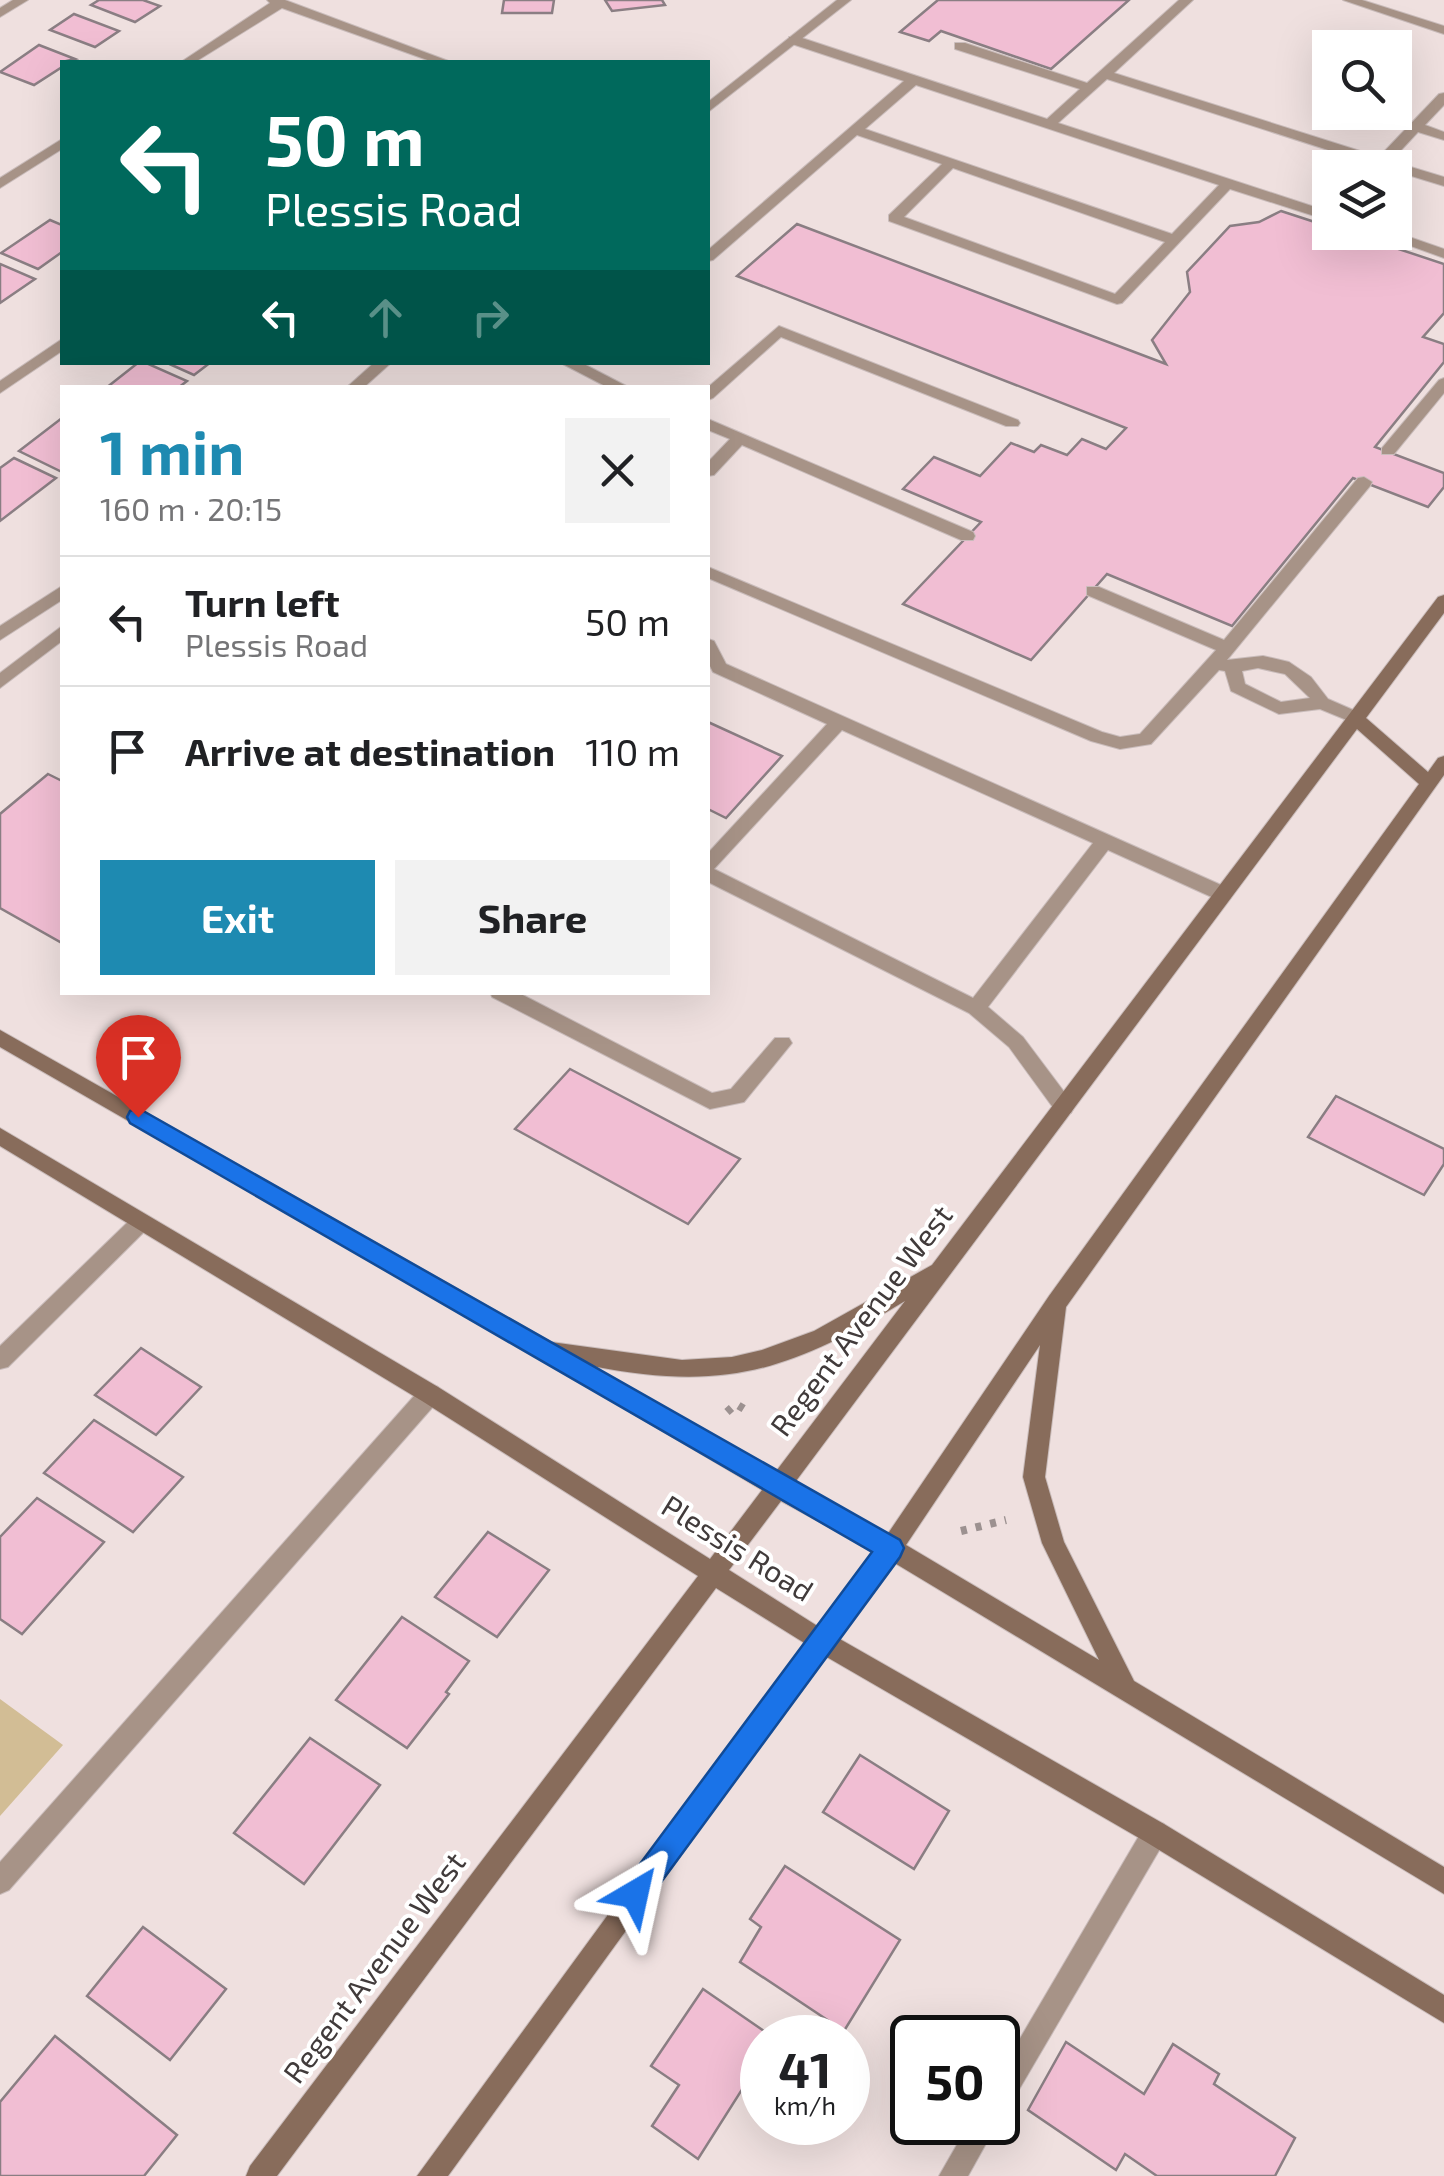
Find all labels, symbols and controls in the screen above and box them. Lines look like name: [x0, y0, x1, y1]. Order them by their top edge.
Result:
map controls: [1312, 30, 1412, 250]
button: search: [1312, 30, 1412, 130]
text: 50 m: [265, 96, 425, 180]
icon: left: [100, 100, 230, 230]
button: layers: [1312, 150, 1412, 250]
text: Plessis Road: [265, 181, 523, 235]
icon: left: [253, 290, 308, 345]
icon: ahead: [358, 290, 413, 345]
icon: right: [463, 290, 518, 345]
text: 1 min: [100, 415, 244, 487]
button: close: [565, 418, 670, 523]
text: 160 m · 20:15: [100, 489, 282, 527]
text: Turn left: [185, 579, 340, 625]
icon: left: [100, 594, 155, 649]
text: 50 m: [585, 598, 670, 644]
text: Plessis Road: [185, 625, 368, 663]
icon: arrive: [100, 724, 155, 779]
text: Arrive at destination: [185, 728, 555, 774]
text: 110 m: [585, 728, 680, 774]
button: Exit: [100, 860, 375, 975]
button: Share: [395, 860, 670, 975]
pin: [96, 1015, 181, 1118]
icon: arrive: [111, 1030, 166, 1085]
street label: Regent Avenue West: [762, 1197, 959, 1442]
street label: Plessis Road: [656, 1487, 820, 1608]
position arrow: [583, 1842, 687, 1946]
street label: Regent Avenue West: [275, 1844, 472, 2089]
speed limit sign: 50: [890, 2015, 1020, 2145]
text: 41: [778, 2038, 832, 2098]
text: km/h: [774, 2090, 836, 2120]

